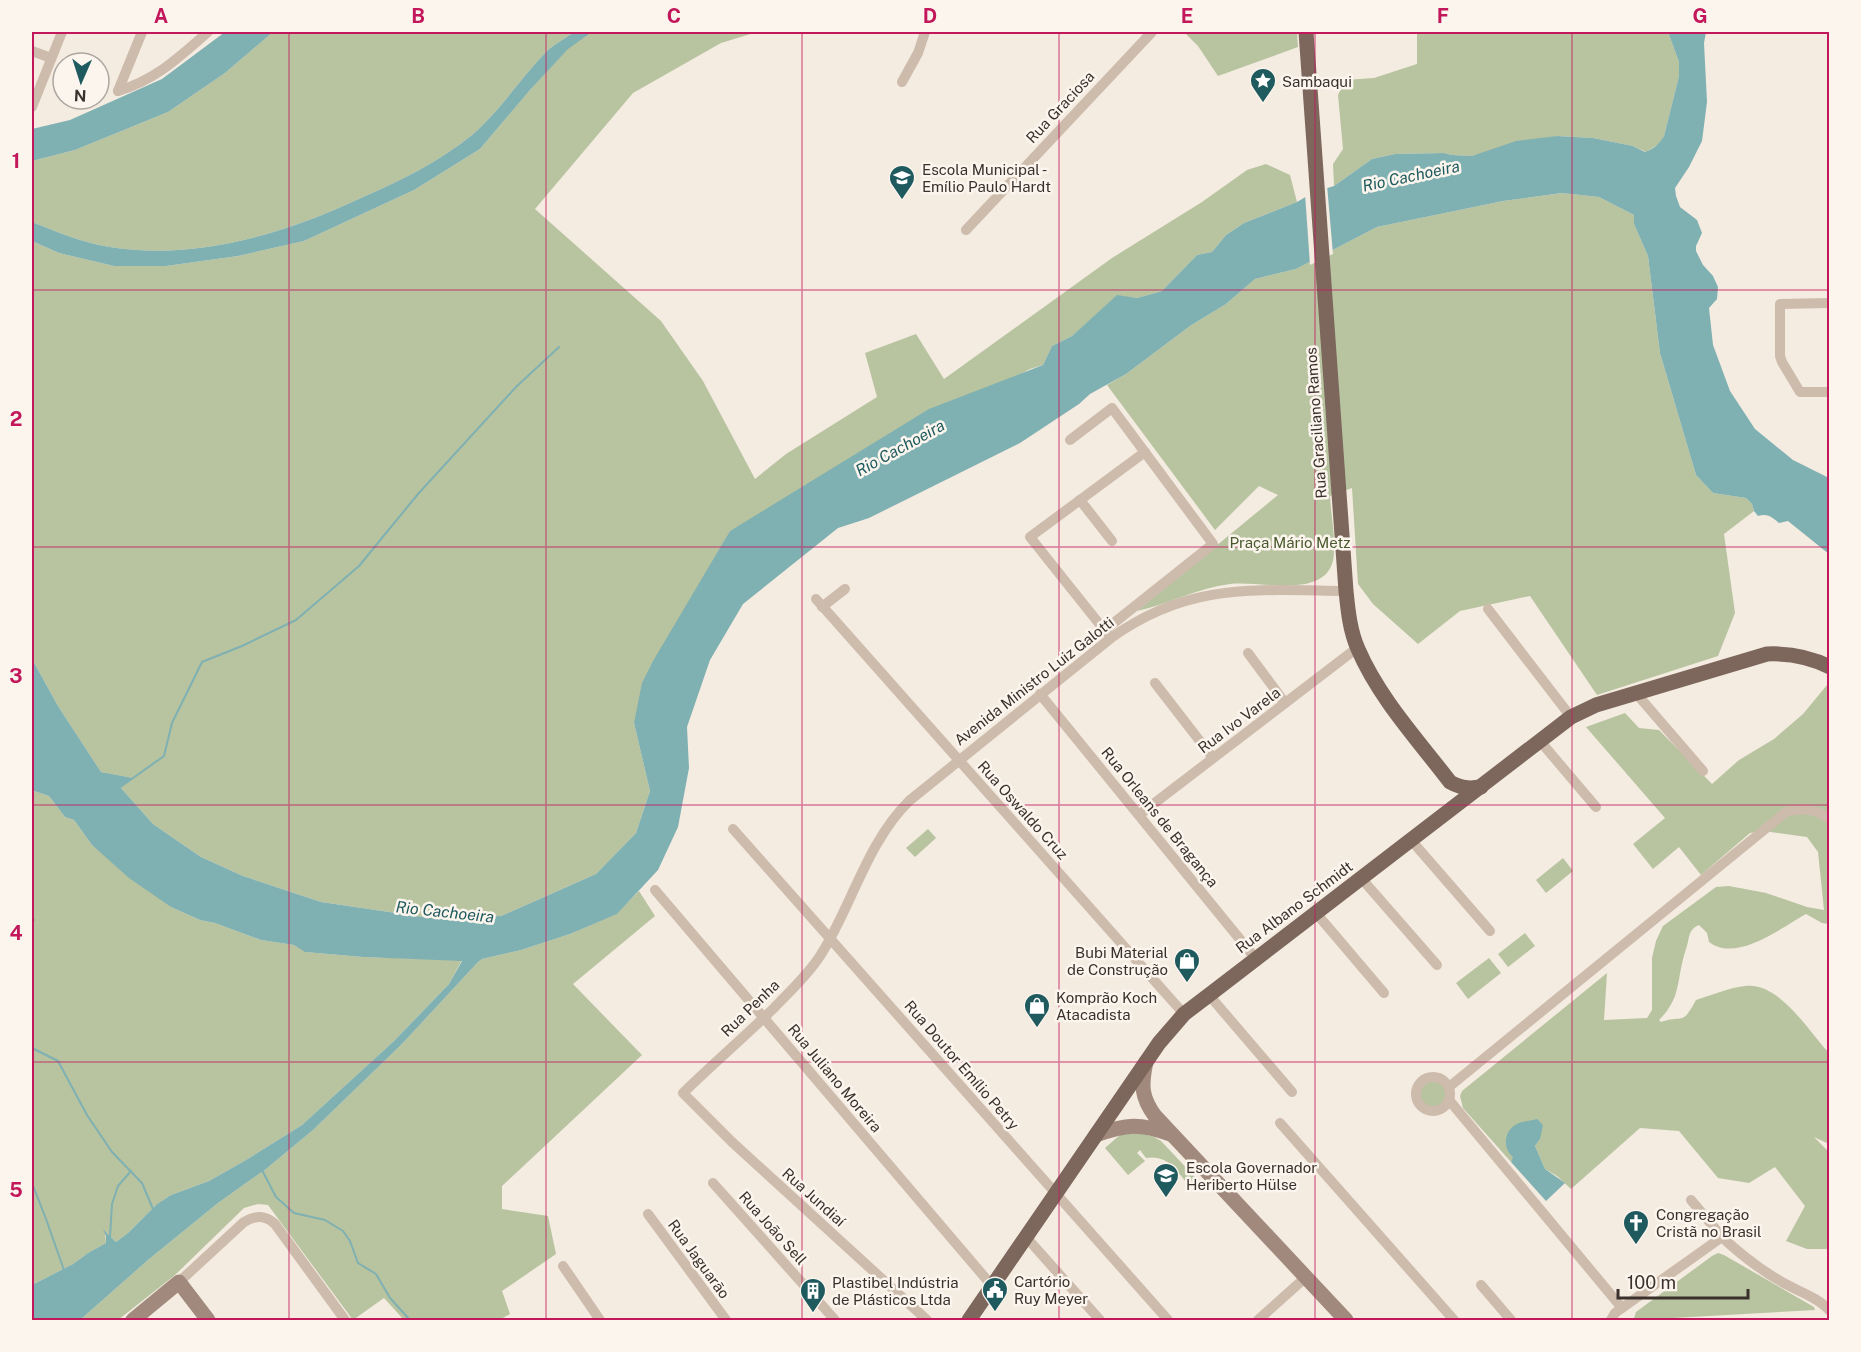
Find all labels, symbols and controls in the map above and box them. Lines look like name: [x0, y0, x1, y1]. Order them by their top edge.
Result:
text: A: [154, 4, 168, 28]
text: B: [411, 4, 425, 28]
text: C: [667, 4, 681, 28]
text: D: [923, 4, 937, 28]
text: E: [1181, 4, 1193, 28]
text: F: [1437, 4, 1449, 28]
text: G: [1692, 4, 1708, 28]
north arrow: [51, 51, 111, 111]
place icon: Sambaqui: [1248, 66, 1278, 104]
street label: Rua Graciosa: [1023, 68, 1097, 146]
place label: Sambaqui: [1282, 73, 1352, 90]
text: N: [73, 86, 87, 105]
text: 1: [12, 149, 20, 173]
water label: Rio Cachoeira: [1361, 156, 1461, 196]
place label: Escola Municipal - Emílio Paulo Hardt: [922, 161, 1051, 195]
school or university icon: Escola Municipal - Emílio Paulo Hardt: [887, 163, 917, 201]
street label: Rua Graciliano Ramos: [1302, 347, 1330, 499]
text: 2: [10, 407, 22, 431]
water label: Rio Cachoeira: [852, 416, 948, 480]
park label: Praça Mário Metz: [1230, 534, 1350, 551]
street label: Avenida Ministro Luiz Galotti: [951, 613, 1117, 749]
text: 3: [9, 664, 23, 688]
street label: Rua Ivo Varela: [1194, 683, 1284, 757]
street label: Rua Orleans de Bragança: [1098, 744, 1222, 890]
street label: Rua Oswaldo Cruz: [974, 757, 1072, 863]
street label: Rua Albano Schmidt: [1232, 857, 1356, 956]
water label: Rio Cachoeira: [395, 897, 495, 927]
text: 4: [9, 921, 23, 945]
place label: Bubi Material de Construção: [1067, 944, 1168, 978]
shop icon: Bubi Material de Construção: [1172, 946, 1202, 984]
street label: Rua Penha: [717, 976, 783, 1040]
place label: Komprão Koch Atacadista: [1056, 989, 1157, 1023]
shop icon: Komprão Koch Atacadista: [1022, 991, 1052, 1029]
street label: Rua Doutor Emílio Petry: [901, 997, 1023, 1133]
street label: Rua Juliano Moreira: [785, 1020, 885, 1136]
place label: Escola Governador Heriberto Hülse: [1186, 1159, 1317, 1193]
school or university icon: Escola Governador Heriberto Hülse: [1151, 1161, 1181, 1199]
street label: Rua Jundiaí: [779, 1164, 849, 1230]
text: 5: [9, 1178, 23, 1202]
street label: Rua João Sell: [736, 1188, 810, 1268]
place label: Congregação Cristã no Brasil: [1656, 1206, 1762, 1240]
church icon: Congregação Cristã no Brasil: [1621, 1208, 1651, 1246]
street label: Rua Jaguarão: [665, 1216, 733, 1302]
scale bar: [1618, 1262, 1748, 1300]
text: 100 m: [1627, 1272, 1676, 1293]
place label: Cartório Ruy Meyer: [1014, 1273, 1088, 1307]
place label: Plastibel Indústria de Plásticos Ltda: [832, 1274, 959, 1308]
public building icon: Cartório Ruy Meyer: [980, 1275, 1010, 1313]
building icon: Plastibel Indústria de Plásticos Ltda: [798, 1276, 828, 1314]

